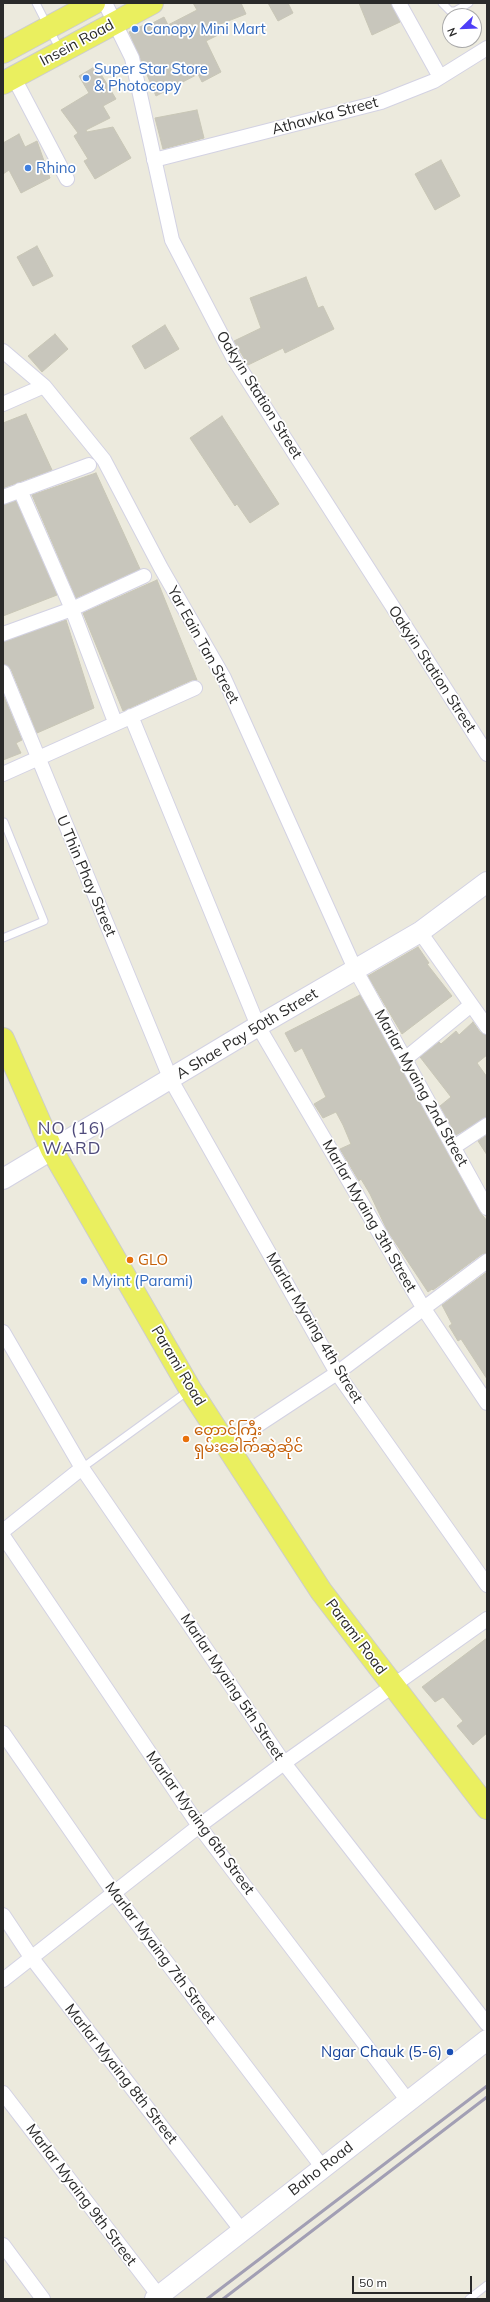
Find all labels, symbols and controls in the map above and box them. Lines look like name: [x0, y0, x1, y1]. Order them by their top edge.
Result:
north arrow: [442, 8, 482, 48]
street label: Insein Road: [37, 16, 117, 70]
place label: Canopy Mini Mart: [143, 20, 266, 38]
marker: Canopy Mini Mart: [130, 24, 140, 34]
text: N: [444, 26, 460, 39]
place label: Super Star Store & Photocopy: [94, 60, 208, 95]
marker: Super Star Store & Photocopy: [81, 73, 91, 83]
street label: Athawka Street: [270, 93, 380, 139]
place label: Rhino: [36, 159, 76, 177]
marker: Rhino: [23, 163, 33, 173]
street label: Oakyin Station Street: [212, 328, 306, 462]
street label: Yar Eain Tan Street: [163, 583, 243, 707]
street label: Oakyin Station Street: [384, 602, 480, 736]
street label: U Thin Phay Street: [52, 813, 120, 939]
street label: A Shae Pay 50th Street: [173, 985, 321, 1083]
street label: Marlar Myaing 2nd Street: [370, 1006, 472, 1170]
district label: NO (16) WARD: [38, 1119, 106, 1159]
street label: Marlar Myaing 3th Street: [318, 1137, 420, 1295]
street label: Marlar Myaing 4th Street: [262, 1249, 366, 1407]
place label: GLO: [138, 1251, 168, 1269]
marker: GLO: [125, 1255, 135, 1265]
place label: Myint (Parami): [92, 1272, 193, 1290]
marker: Myint (Parami): [79, 1276, 89, 1286]
street label: Parami Road: [147, 1323, 209, 1409]
place label: တောင်ကြီး ရှမ်းခေါက်ဆွဲဆိုင်: [194, 1421, 303, 1456]
marker: တောင်ကြီး ရှမ်းခေါက်ဆွဲဆိုင်: [181, 1434, 191, 1444]
street label: Parami Road: [322, 1596, 390, 1678]
street label: Marlar Myaing 5th Street: [176, 1610, 288, 1764]
street label: Marlar Myaing 6th Street: [142, 1748, 258, 1898]
street label: Marlar Myaing 7th Street: [101, 1879, 219, 2027]
street label: Marlar Myaing 8th Street: [61, 2000, 181, 2148]
place label: Ngar Chauk (5-6): [321, 2043, 442, 2061]
marker: Ngar Chauk (5-6): [445, 2047, 455, 2057]
street label: Marlar Myaing 9th Street: [22, 2121, 140, 2269]
street label: Baho Road: [285, 2138, 357, 2200]
scale bar: [354, 2268, 474, 2294]
text: 50 m: [359, 2275, 387, 2290]

